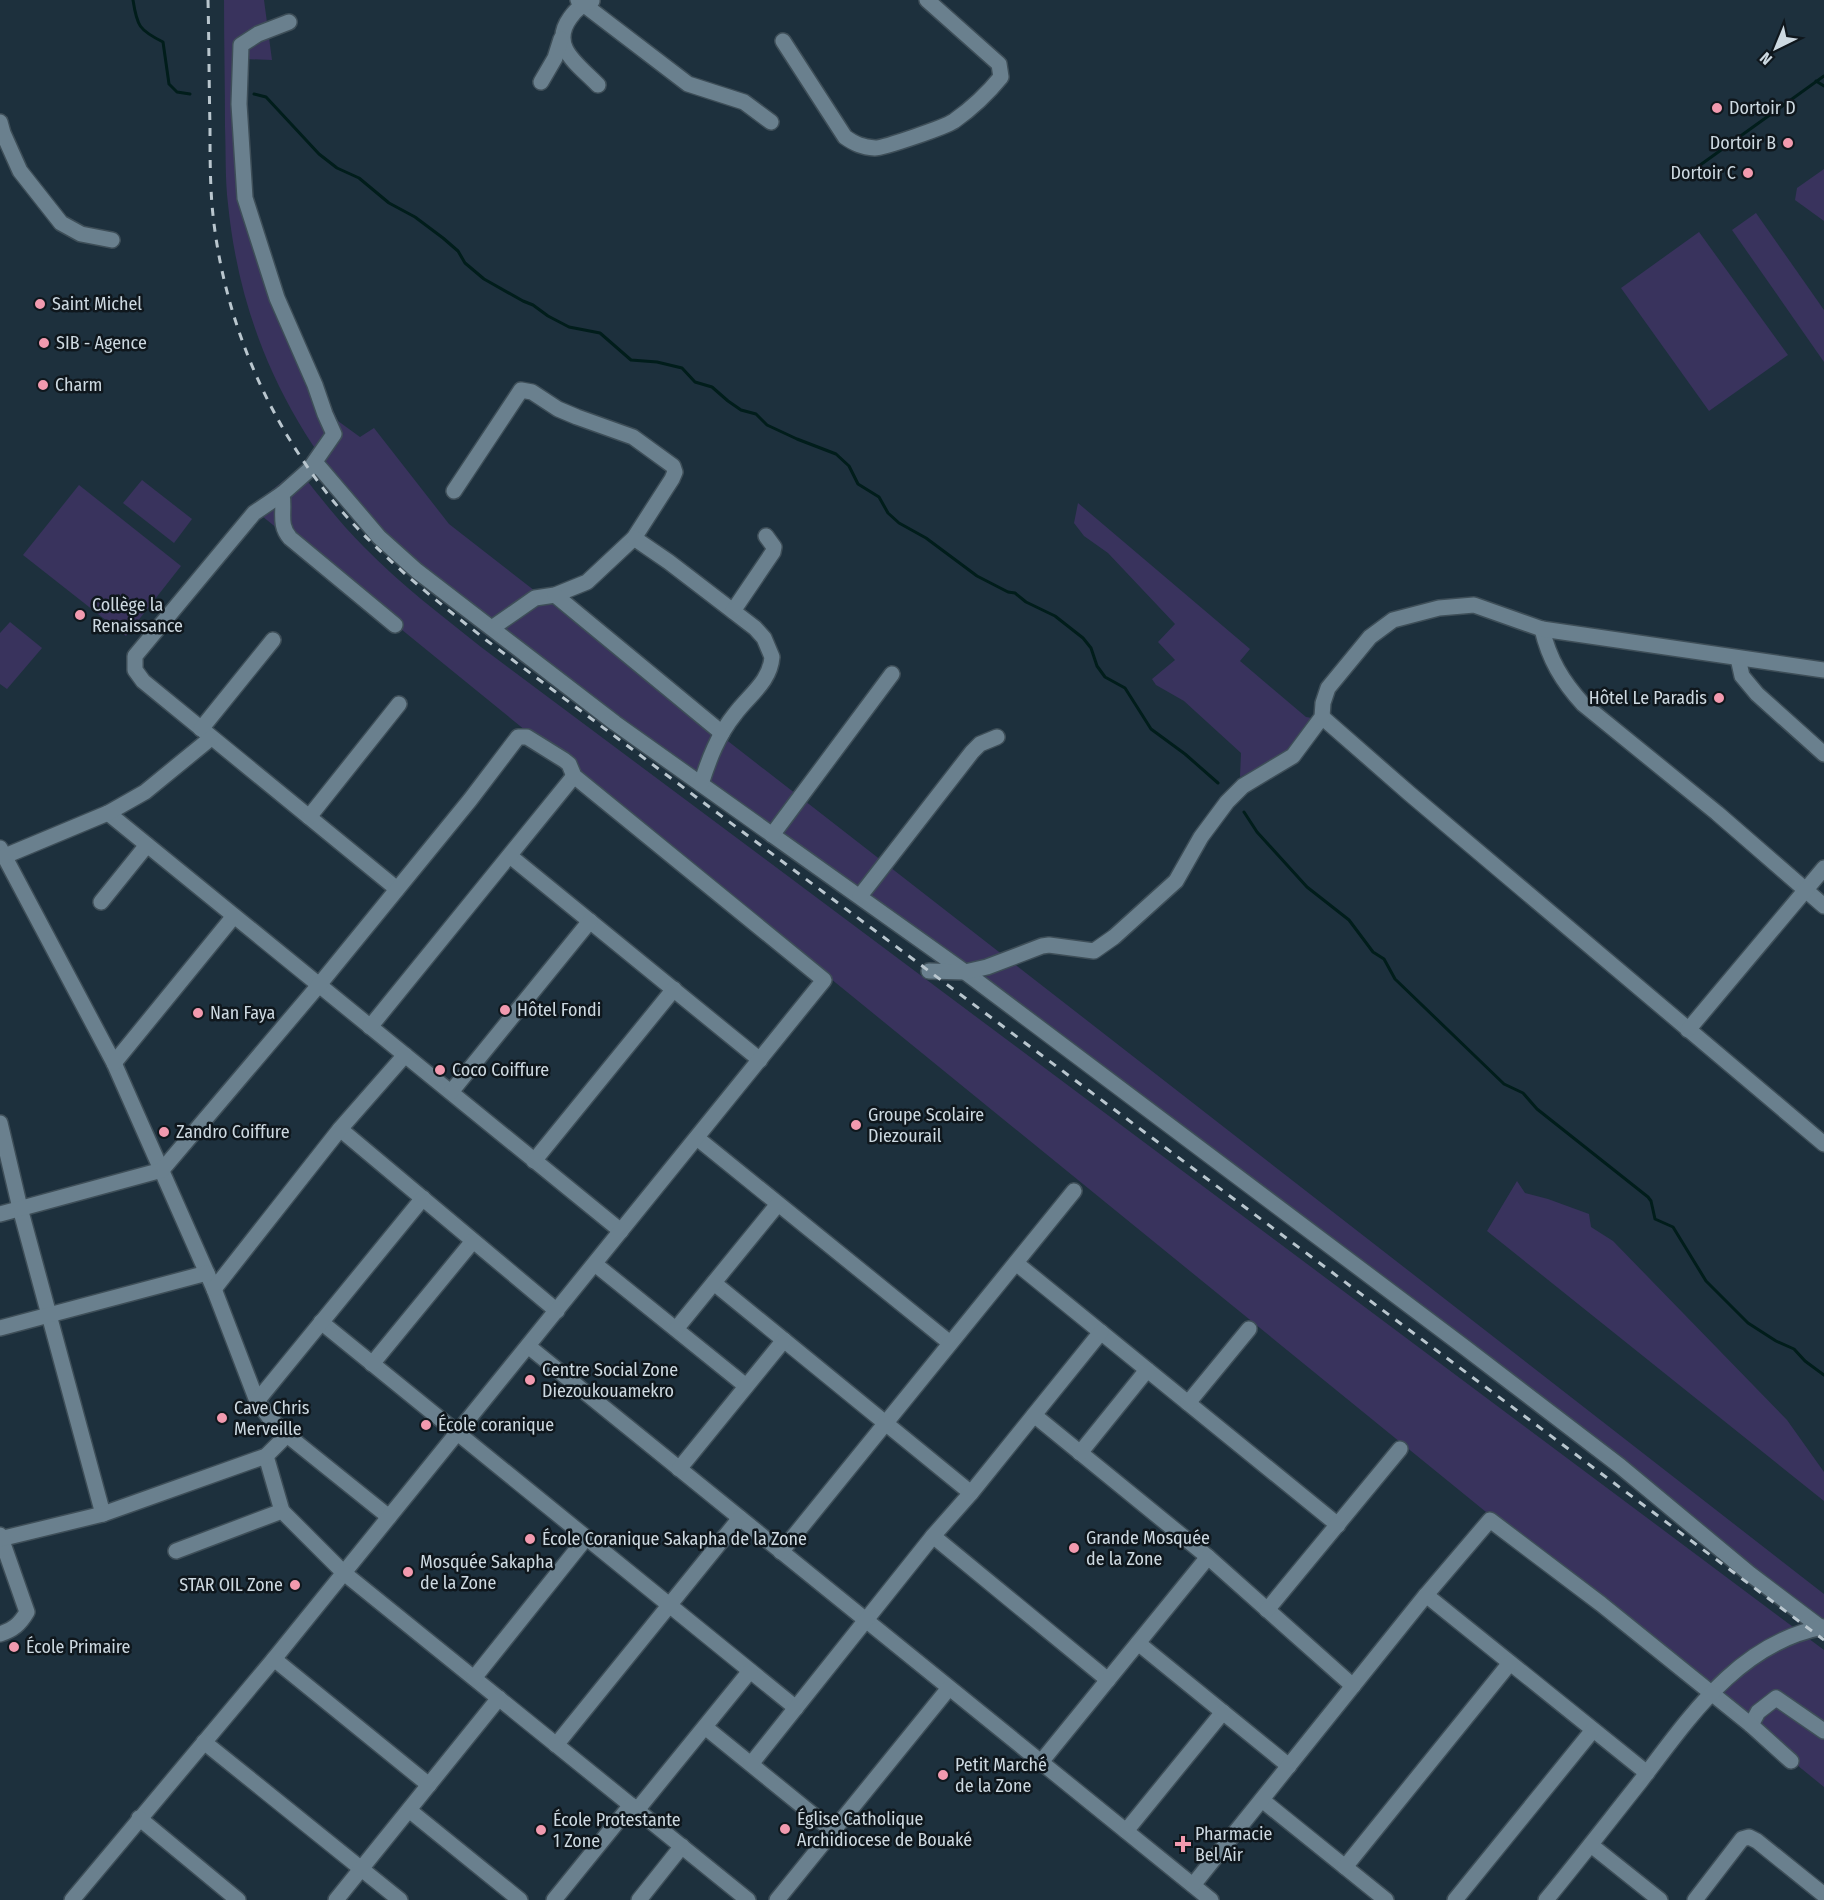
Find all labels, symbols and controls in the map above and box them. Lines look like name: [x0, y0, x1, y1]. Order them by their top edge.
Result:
north arrow: [1746, 18, 1806, 78]
text: N: [1756, 48, 1776, 69]
place label: Dortoir D: [1729, 97, 1796, 119]
marker: Dortoir D: [1710, 101, 1724, 115]
place label: Dortoir B: [1710, 132, 1776, 154]
marker: Dortoir B: [1781, 136, 1795, 150]
place label: Dortoir C: [1671, 162, 1736, 184]
marker: Dortoir C: [1741, 166, 1755, 180]
place label: Saint Michel: [52, 293, 142, 315]
marker: Saint Michel: [33, 297, 47, 311]
place label: SIB - Agence: [56, 332, 147, 354]
marker: SIB - Agence: [37, 336, 51, 350]
place label: Charm: [55, 374, 102, 396]
marker: Charm: [36, 378, 50, 392]
place label: Collège la Renaissance: [92, 594, 183, 637]
marker: Collège la Renaissance: [73, 608, 87, 622]
place label: Hôtel Le Paradis: [1589, 687, 1707, 709]
marker: Hôtel Le Paradis: [1712, 691, 1726, 705]
place label: Hôtel Fondi: [517, 999, 601, 1021]
place label: Nan Faya: [210, 1002, 276, 1024]
marker: Hôtel Fondi: [498, 1003, 512, 1017]
marker: Nan Faya: [191, 1006, 205, 1020]
place label: Coco Coiffure: [452, 1059, 549, 1081]
marker: Coco Coiffure: [433, 1063, 447, 1077]
place label: Groupe Scolaire Diezourail: [868, 1104, 984, 1147]
marker: Groupe Scolaire Diezourail: [849, 1118, 863, 1132]
place label: Zandro Coiffure: [176, 1121, 290, 1143]
marker: Zandro Coiffure: [157, 1125, 171, 1139]
place label: Centre Social Zone Diezoukouamekro: [542, 1359, 678, 1402]
marker: Centre Social Zone Diezoukouamekro: [523, 1373, 537, 1387]
place label: Cave Chris Merveille: [234, 1397, 310, 1440]
marker: Cave Chris Merveille: [215, 1411, 229, 1425]
place label: École coranique: [438, 1413, 554, 1436]
marker: École coranique: [419, 1418, 433, 1432]
place label: École Coranique Sakapha de la Zone: [542, 1527, 807, 1550]
place label: Grande Mosquée de la Zone: [1086, 1527, 1210, 1570]
marker: École Coranique Sakapha de la Zone: [523, 1532, 537, 1546]
marker: Grande Mosquée de la Zone: [1067, 1541, 1081, 1555]
place label: Mosquée Sakapha de la Zone: [420, 1551, 554, 1594]
marker: Mosquée Sakapha de la Zone: [401, 1565, 415, 1579]
place label: STAR OIL Zone: [179, 1574, 283, 1596]
marker: STAR OIL Zone: [288, 1578, 302, 1592]
place label: École Primaire: [26, 1635, 131, 1658]
marker: École Primaire: [7, 1640, 21, 1654]
place label: Petit Marché de la Zone: [955, 1754, 1047, 1797]
marker: Petit Marché de la Zone: [936, 1768, 950, 1782]
place label: Église Catholique Archidiocese de Bouaké: [797, 1807, 972, 1851]
place label: École Protestante 1 Zone: [553, 1808, 681, 1852]
marker: Église Catholique Archidiocese de Bouaké: [778, 1822, 792, 1836]
marker: École Protestante 1 Zone: [534, 1823, 548, 1837]
place label: Pharmacie Bel Air: [1195, 1823, 1273, 1866]
marker: Pharmacie Bel Air: [1176, 1837, 1190, 1851]

